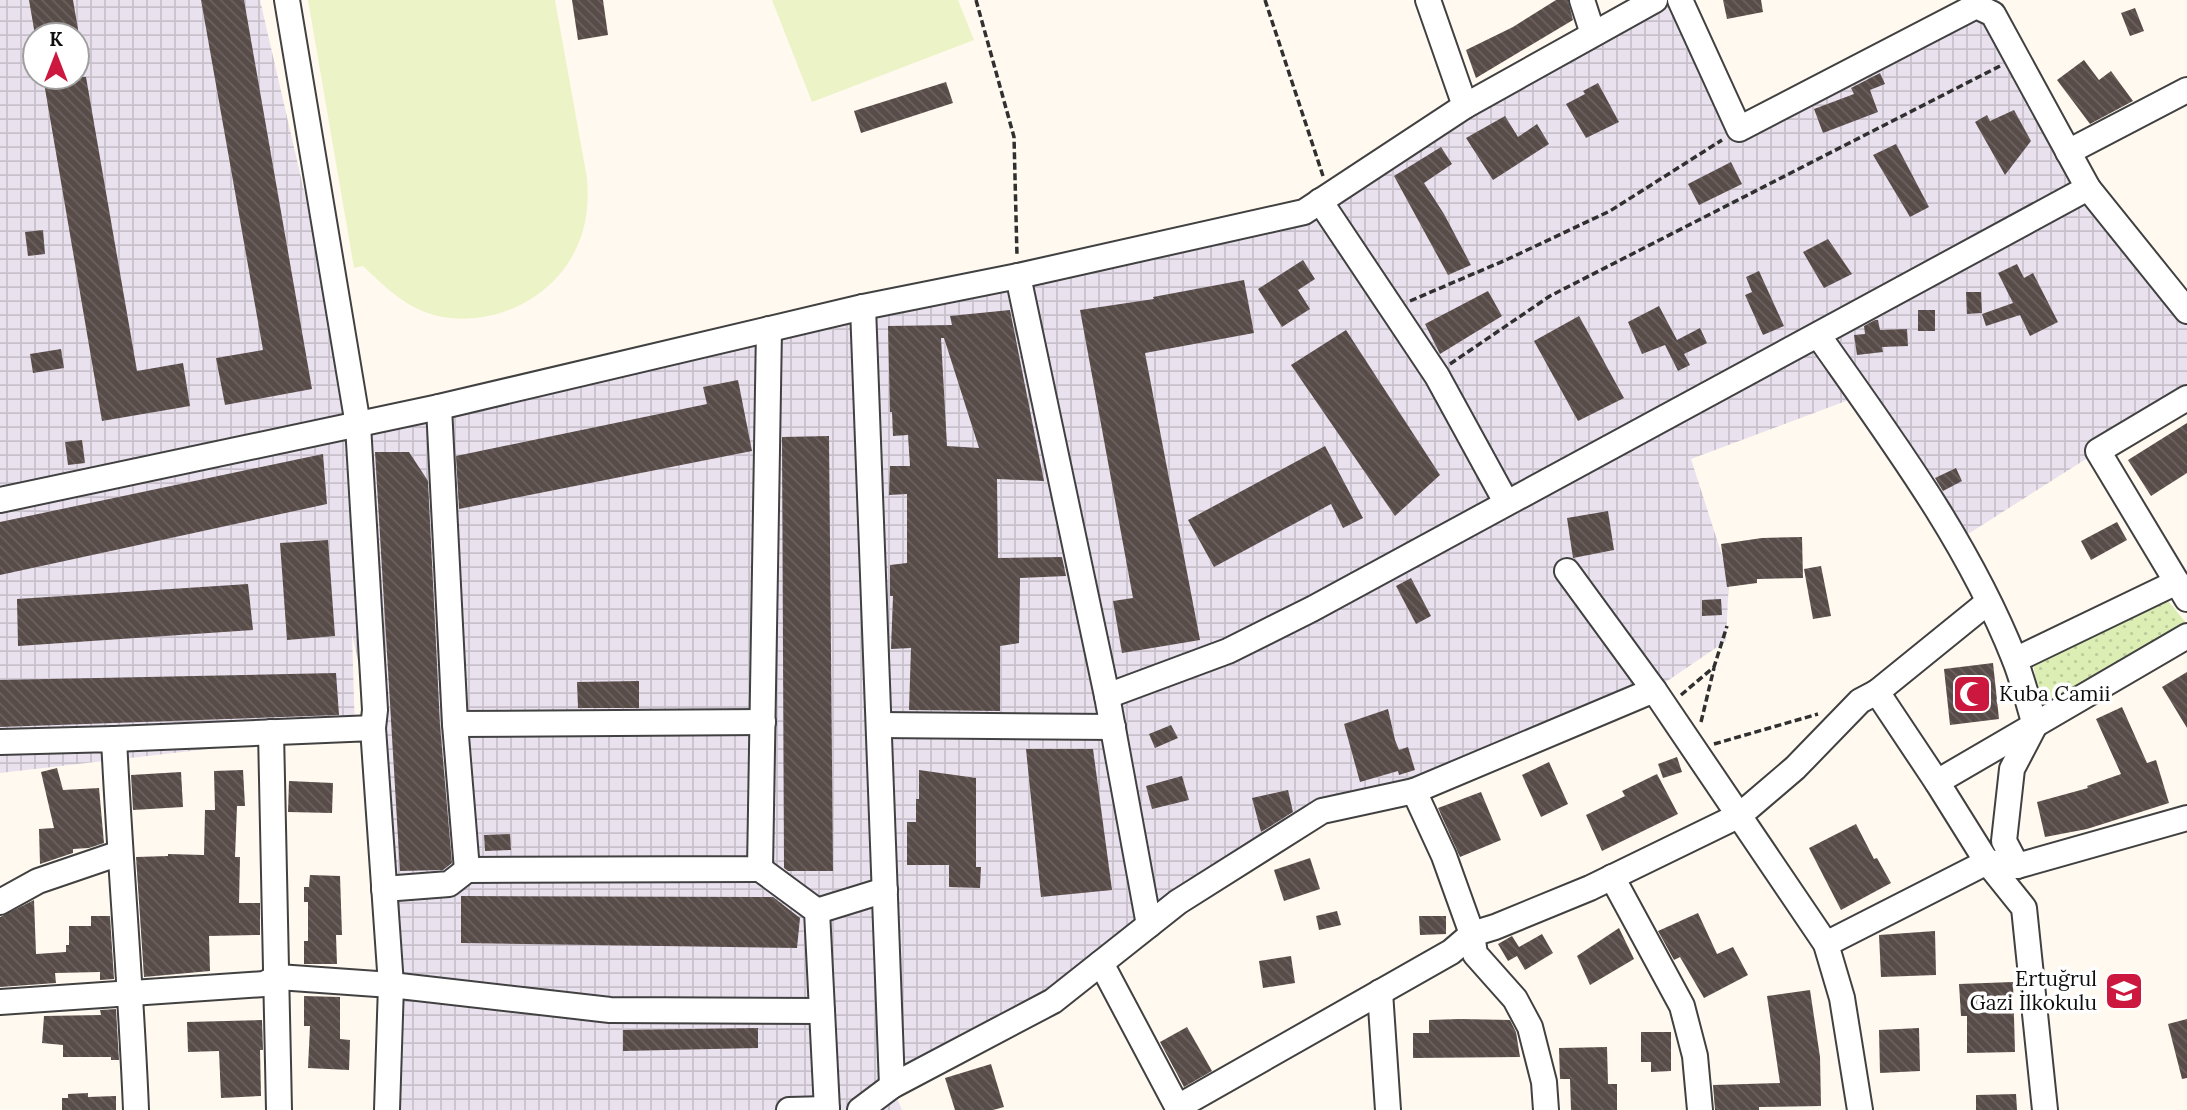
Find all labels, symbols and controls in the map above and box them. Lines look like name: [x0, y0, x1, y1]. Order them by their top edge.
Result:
north arrow: [21, 21, 91, 91]
text: K: [49, 27, 63, 51]
mosque icon: Kuba Camii: [1951, 673, 1993, 715]
place label: Kuba Camii: [1999, 680, 2110, 707]
place label: Ertuğrul Gazi İlkokulu: [1970, 965, 2097, 1016]
school or university icon: Ertuğrul Gazi İlkokulu: [2103, 970, 2145, 1012]

